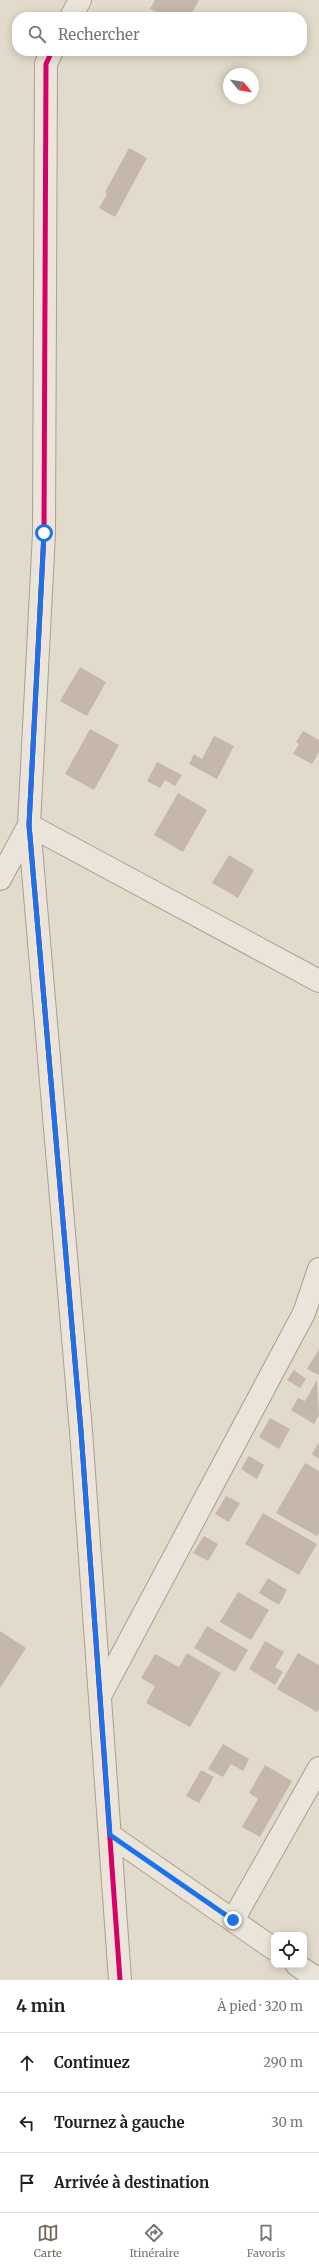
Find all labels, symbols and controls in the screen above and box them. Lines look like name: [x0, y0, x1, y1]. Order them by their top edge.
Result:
search box: [12, 12, 307, 56]
icon: search: [26, 23, 48, 45]
text: Rechercher: [58, 25, 140, 44]
north arrow: [223, 68, 259, 104]
route start: [35, 524, 53, 542]
route end: [224, 1911, 242, 1929]
map controls: [271, 1932, 307, 1968]
button: locate: [271, 1932, 307, 1968]
text: 4 min: [16, 1995, 65, 2017]
text: À pied · 320 m: [217, 1998, 303, 2015]
icon: ahead: [16, 2052, 38, 2074]
text: Continuez: [54, 2053, 130, 2072]
text: 290 m: [263, 2054, 303, 2071]
icon: left: [16, 2112, 38, 2134]
text: Tournez à gauche: [54, 2113, 185, 2132]
text: 30 m: [271, 2114, 303, 2131]
icon: arrive: [16, 2172, 38, 2194]
text: Arrivée à destination: [54, 2173, 209, 2192]
tab: Carte: [34, 2222, 62, 2260]
tab: Itinéraire: [130, 2222, 179, 2260]
tab: Favoris: [247, 2222, 285, 2260]

